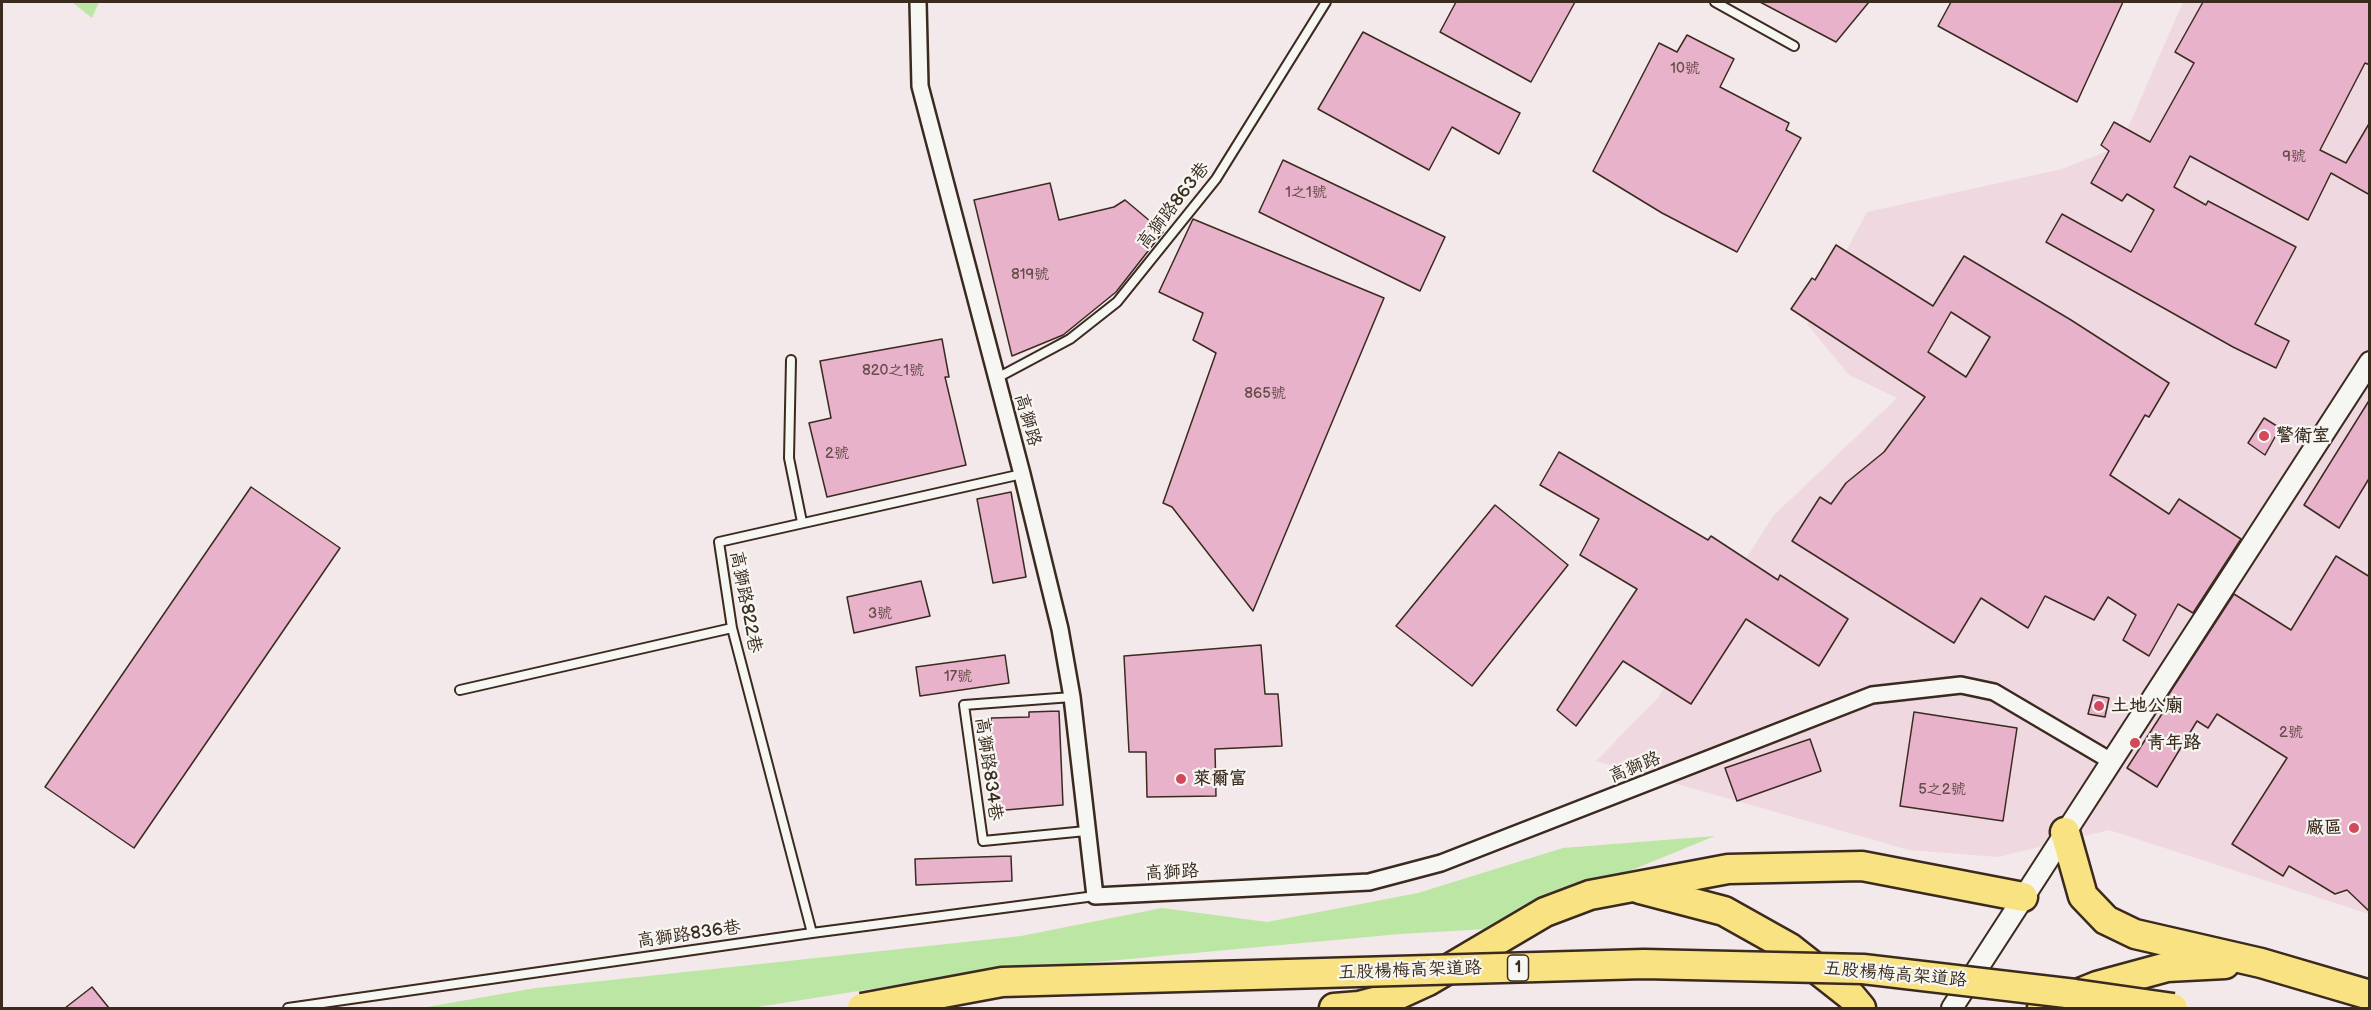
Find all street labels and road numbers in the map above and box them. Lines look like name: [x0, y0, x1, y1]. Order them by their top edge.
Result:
street label: 高獅路863巷: [1133, 158, 1215, 254]
street label: 高獅路: [1009, 391, 1045, 449]
street label: 高獅路822巷: [725, 549, 765, 655]
street label: 高獅路834巷: [970, 716, 1006, 822]
street label: 高獅路: [1606, 748, 1664, 788]
street label: 高獅路: [1144, 861, 1200, 885]
street label: 高獅路836巷: [636, 917, 742, 953]
road number: 1: [1508, 955, 1528, 981]
street label: 五股楊梅高架道路: [1338, 958, 1482, 984]
street label: 五股楊梅高架道路: [1822, 958, 1968, 992]

